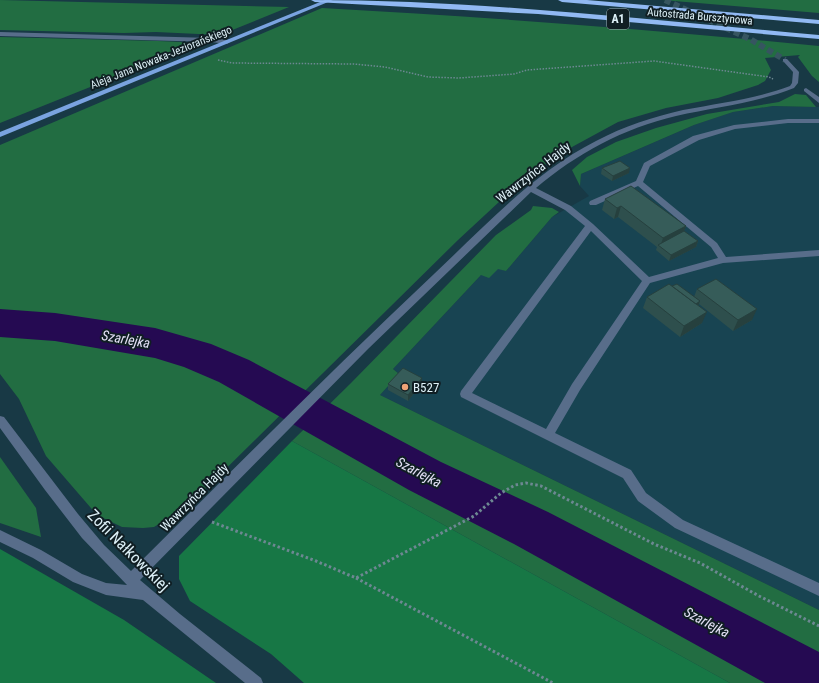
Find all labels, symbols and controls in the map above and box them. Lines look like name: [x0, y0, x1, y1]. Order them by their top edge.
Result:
street label: Autostrada Bursztynowa: [647, 5, 753, 28]
road number: A1: [607, 9, 629, 29]
street label: Aleja Jana Nowaka-Jeziorańskiego: [89, 23, 234, 92]
street label: Wawrzyńca Hajdy: [493, 138, 574, 206]
water label: Szarlejka: [101, 327, 151, 351]
place label: B527: [413, 380, 439, 395]
marker: B527: [400, 382, 410, 392]
water label: Szarlejka: [394, 453, 444, 491]
street label: Wawrzyńca Hajdy: [157, 460, 232, 534]
street label: Zofii Nałkowskiej: [84, 505, 174, 595]
water label: Szarlejka: [682, 603, 732, 641]

